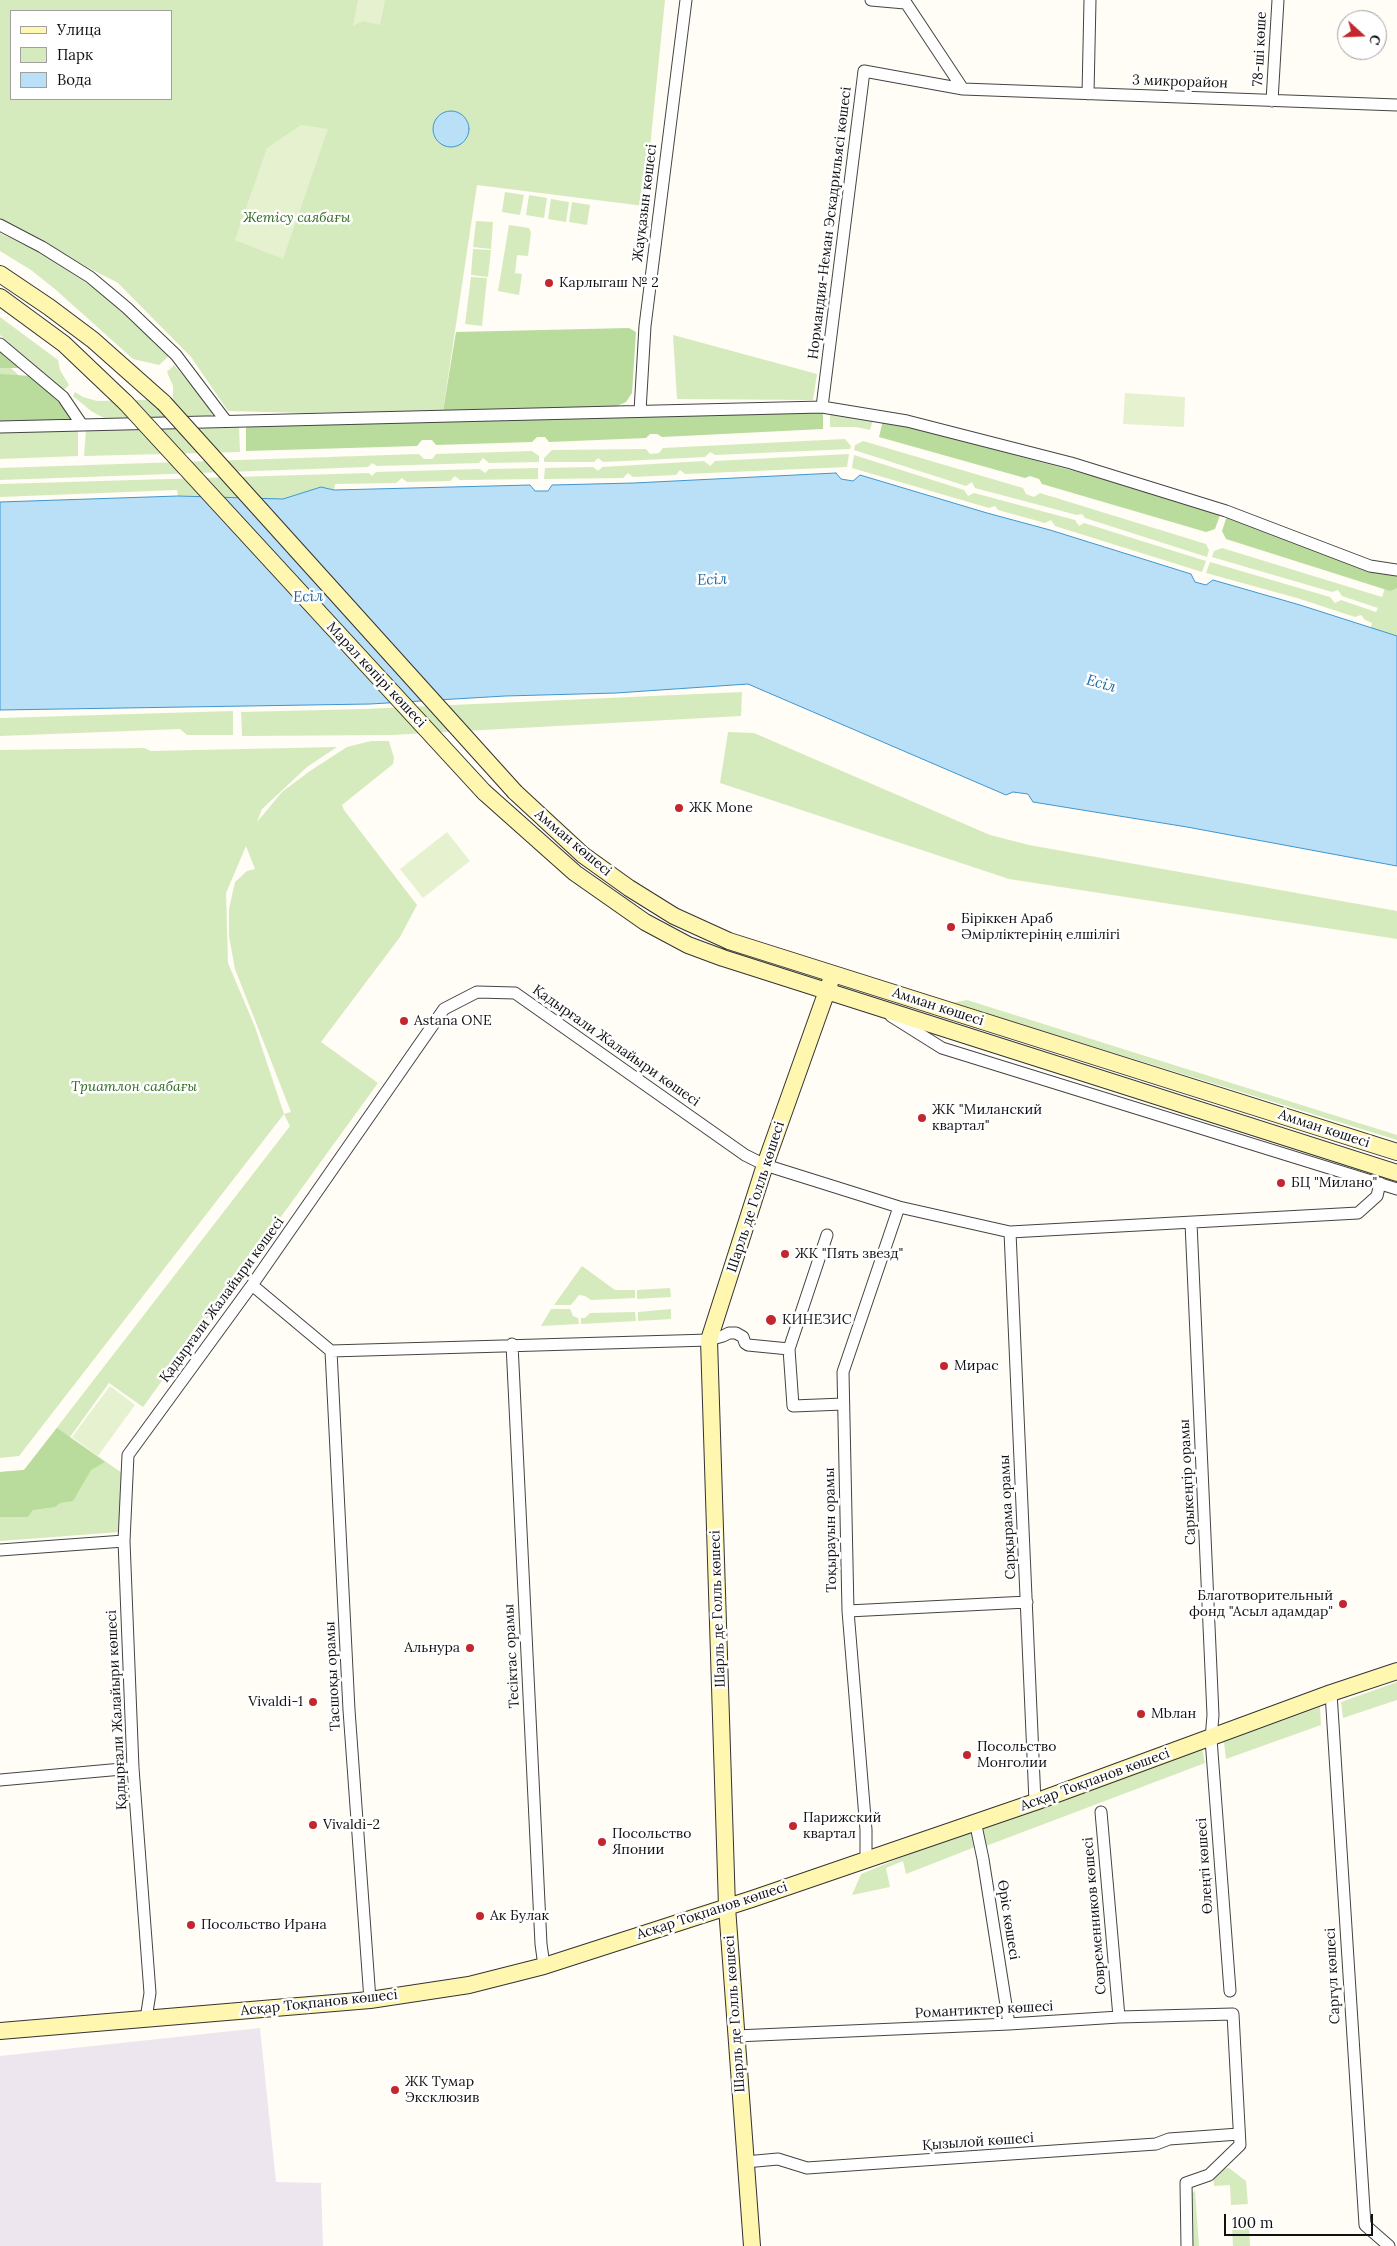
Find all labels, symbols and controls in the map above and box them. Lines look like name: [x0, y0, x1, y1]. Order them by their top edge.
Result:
legend: [10, 10, 172, 100]
north arrow: [1337, 10, 1387, 60]
street label: 78-ші көше: [1250, 11, 1270, 87]
text: Улица: [57, 20, 101, 39]
text: С: [1365, 32, 1385, 47]
text: Парк: [57, 45, 93, 64]
text: Вода: [57, 70, 92, 89]
street label: 3 микрорайон: [1132, 72, 1228, 92]
street label: Нормандия-Неман Эскадрильясі көшесі: [805, 86, 855, 360]
street label: Жауқазын көшесі: [629, 143, 661, 263]
park label: Жетісу саябағы: [243, 210, 351, 226]
place label: Карлыгаш № 2: [559, 275, 659, 291]
marker: Карлыгаш № 2: [543, 277, 555, 289]
water label: Есіл: [697, 570, 727, 590]
water label: Есіл: [293, 587, 323, 607]
street label: Марал көпірі көшесі: [323, 619, 429, 731]
water label: Есіл: [1084, 671, 1118, 697]
place label: ЖК Mone: [689, 800, 753, 816]
marker: ЖК Mone: [673, 802, 685, 814]
street label: Амман көшесі: [531, 806, 615, 880]
place label: Біріккен Араб Әмірліктерінің елшілігі: [961, 911, 1120, 944]
marker: Біріккен Араб Әмірліктерінің елшілігі: [945, 921, 957, 933]
street label: Қадырғали Жалайыри көшесі: [529, 982, 703, 1110]
street label: Амман көшесі: [890, 984, 986, 1030]
place label: Astana ONE: [414, 1013, 492, 1029]
marker: Astana ONE: [398, 1015, 410, 1027]
park label: Триатлон саябағы: [71, 1079, 197, 1095]
place label: ЖК "Миланский квартал": [932, 1102, 1042, 1134]
street label: Амман көшесі: [1276, 1106, 1372, 1152]
marker: ЖК "Миланский квартал": [916, 1112, 928, 1124]
street label: Шарль де Голль көшесі: [724, 1120, 788, 1274]
place label: БЦ "Милано": [1291, 1175, 1377, 1191]
marker: БЦ "Милано": [1275, 1177, 1287, 1189]
street label: Қадырғали Жалайыри көшесі: [156, 1214, 288, 1386]
place label: ЖК "Пять звезд": [795, 1246, 903, 1262]
marker: ЖК "Пять звезд": [779, 1248, 791, 1260]
place label: КИНЕЗИС: [782, 1312, 852, 1328]
marker: КИНЕЗИС: [764, 1313, 778, 1327]
place label: Мирас: [954, 1358, 999, 1374]
marker: Мирас: [938, 1360, 950, 1372]
street label: Сарыкеңгір орамы: [1176, 1419, 1200, 1545]
street label: Сарқырама орамы: [996, 1454, 1020, 1580]
street label: Тоқырауын орамы: [822, 1467, 840, 1593]
street label: Шарль де Голль көшесі: [707, 1530, 729, 1688]
place label: Благотворительный фонд "Асыл адамдар": [1189, 1588, 1333, 1620]
marker: Благотворительный фонд "Асыл адамдар": [1337, 1598, 1349, 1610]
street label: Тесіктас орамы: [501, 1603, 523, 1709]
street label: Қадырғали Жалайыри көшесі: [103, 1610, 131, 1810]
street label: Тасшоқы орамы: [322, 1621, 344, 1731]
place label: Альнура: [404, 1640, 460, 1656]
marker: Альнура: [464, 1642, 476, 1654]
place label: Vivaldi-1: [248, 1694, 303, 1710]
marker: Vivaldi-1: [307, 1696, 319, 1708]
place label: Мbлан: [1151, 1706, 1196, 1722]
marker: Мbлан: [1135, 1708, 1147, 1720]
place label: Посольство Монголии: [977, 1739, 1056, 1771]
street label: Асқар Тоқпанов көшесі: [1018, 1745, 1172, 1815]
marker: Посольство Монголии: [961, 1749, 973, 1761]
place label: Парижский квартал: [803, 1810, 881, 1842]
place label: Vivaldi-2: [323, 1817, 380, 1833]
street label: Өлеңті көшесі: [1193, 1817, 1217, 1915]
marker: Vivaldi-2: [307, 1819, 319, 1831]
marker: Парижский квартал: [787, 1820, 799, 1832]
place label: Посольство Японии: [612, 1826, 691, 1858]
marker: Посольство Японии: [596, 1836, 608, 1848]
street label: Современников көшесі: [1080, 1837, 1110, 1995]
street label: Асқар Тоқпанов көшесі: [634, 1879, 790, 1943]
street label: Өріс көшесі: [993, 1879, 1023, 1961]
place label: Ак Булак: [490, 1908, 549, 1924]
marker: Ак Булак: [474, 1910, 486, 1922]
place label: Посольство Ирана: [201, 1917, 327, 1933]
marker: Посольство Ирана: [185, 1919, 197, 1931]
street label: Саргүл көшесі: [1322, 1927, 1344, 2025]
street label: Шарль де Голль көшесі: [721, 1935, 749, 2093]
street label: Асқар Тоқпанов көшесі: [240, 1986, 398, 2020]
street label: Романтиктер көшесі: [914, 1998, 1054, 2022]
place label: ЖК Тумар Эксклюзив: [405, 2074, 479, 2106]
marker: ЖК Тумар Эксклюзив: [389, 2084, 401, 2096]
street label: Қызылой көшесі: [922, 2130, 1034, 2154]
scale bar: [1227, 2204, 1376, 2236]
text: 100 m: [1232, 2213, 1273, 2232]

